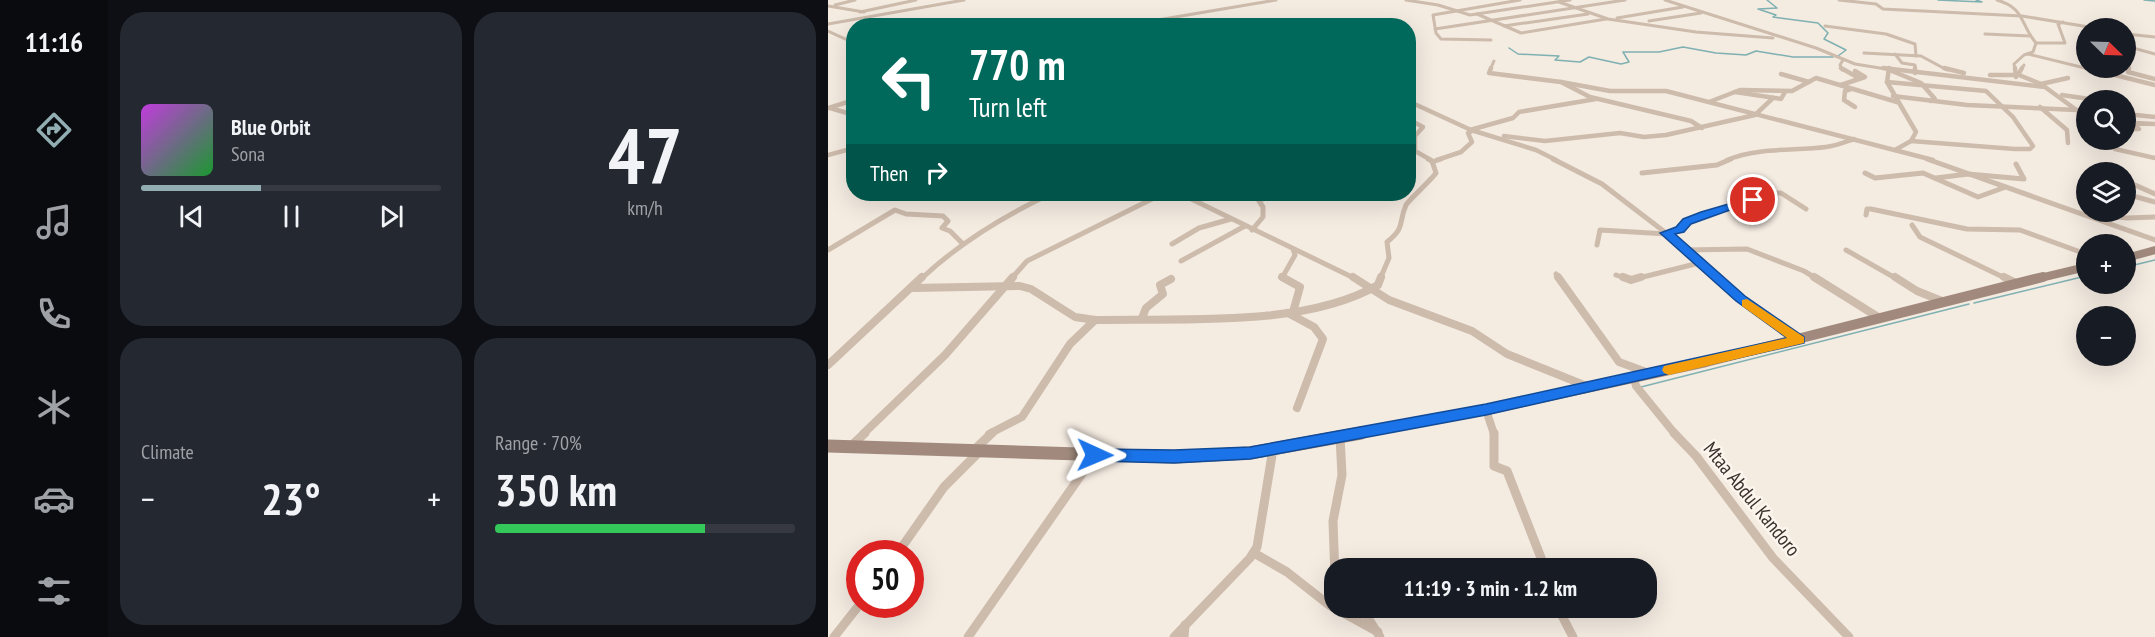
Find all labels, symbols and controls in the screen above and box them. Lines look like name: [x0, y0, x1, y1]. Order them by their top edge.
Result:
north arrow: [2076, 18, 2136, 78]
map controls: [2076, 18, 2136, 366]
text: 11:16: [25, 25, 83, 59]
text: 770 m: [969, 37, 1066, 92]
icon: left: [870, 42, 948, 120]
text: Turn left: [969, 90, 1047, 124]
button: search: [2076, 90, 2136, 150]
text: 47: [608, 105, 682, 206]
icon: directions: [33, 109, 75, 151]
text: Blue Orbit: [231, 113, 310, 141]
text: Sona: [231, 141, 265, 167]
icon: right: [920, 156, 953, 189]
text: Then: [870, 159, 908, 187]
button: layers: [2076, 162, 2136, 222]
pin: [1727, 174, 1778, 225]
icon: arrive: [1736, 183, 1769, 216]
text: km/h: [627, 195, 663, 221]
icon: previous: [175, 200, 208, 233]
icon: pause: [275, 200, 308, 233]
icon: next: [375, 200, 408, 233]
icon: music: [33, 201, 75, 243]
button: +: [2076, 234, 2136, 294]
icon: phone: [33, 293, 75, 335]
button: −: [2076, 306, 2136, 366]
icon: climate: [33, 386, 75, 428]
position arrow: [1063, 423, 1127, 487]
text: Range · 70%: [495, 430, 582, 456]
street label: Mtaa Abdul Kandoro: [1698, 436, 1806, 562]
text: Climate: [141, 439, 194, 465]
text: 350 km: [495, 460, 617, 518]
text: 23°: [261, 469, 321, 527]
text: −: [141, 477, 155, 520]
text: +: [427, 477, 441, 520]
icon: car: [33, 478, 75, 520]
speed limit sign: 50: [846, 540, 924, 618]
icon: filters: [33, 570, 75, 612]
text: 11:19 · 3 min · 1.2 km: [1404, 574, 1577, 602]

